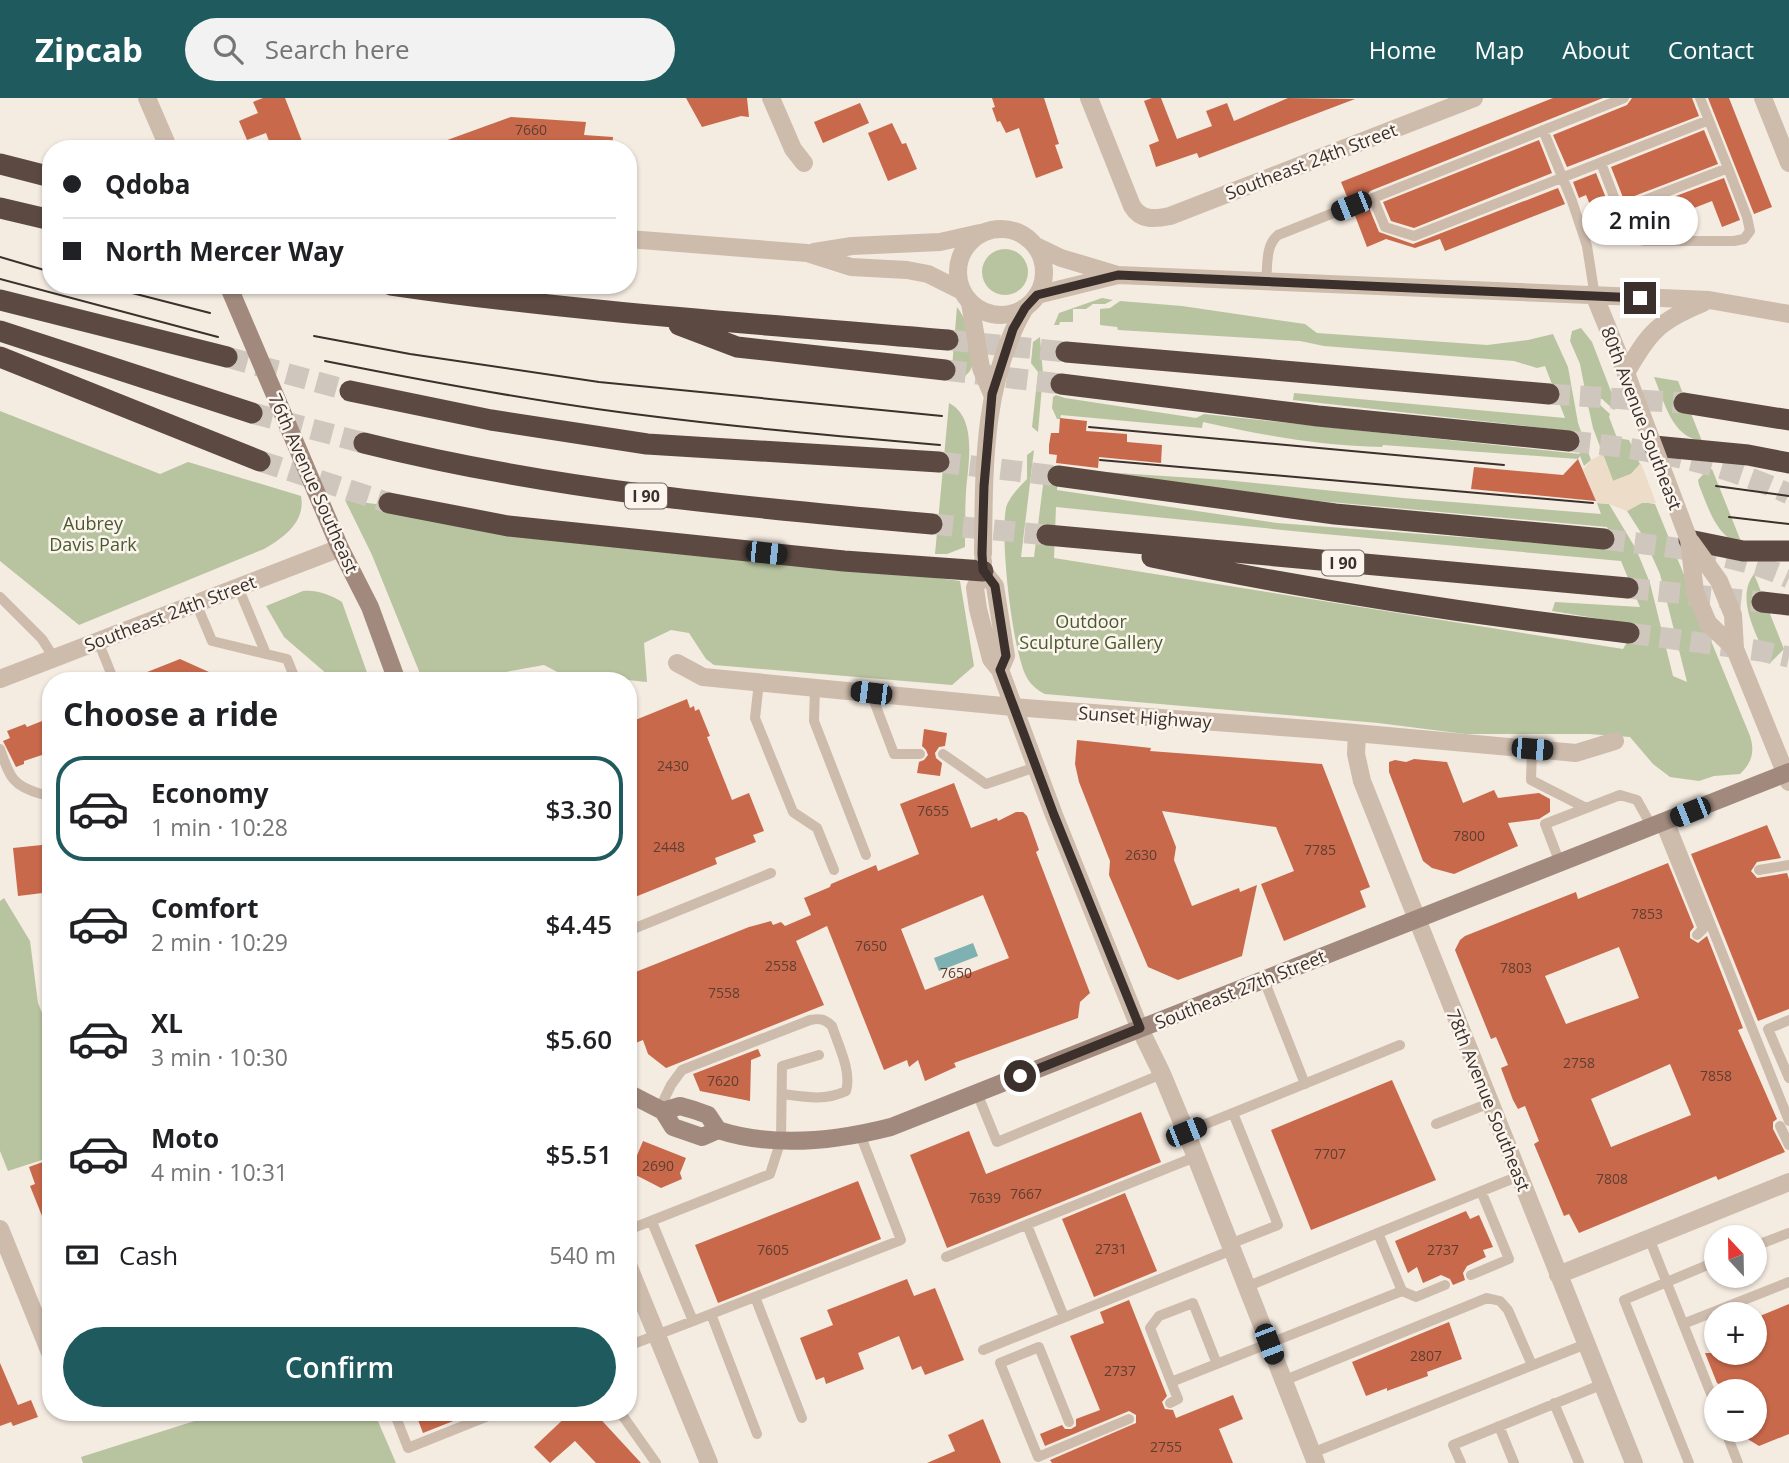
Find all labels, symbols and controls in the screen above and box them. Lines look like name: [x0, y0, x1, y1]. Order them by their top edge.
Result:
search box: [185, 18, 675, 81]
text: Zipcab: [35, 27, 143, 72]
icon: search: [209, 30, 247, 68]
text: Search here: [265, 31, 410, 67]
text: Home: [1369, 33, 1437, 66]
text: Map: [1475, 33, 1524, 66]
text: About: [1562, 33, 1630, 66]
text: Contact: [1668, 33, 1754, 66]
street label: Southeast 24th Street: [1222, 117, 1400, 205]
house number: 7660: [515, 120, 547, 139]
text: Qdoba: [105, 166, 190, 202]
car: [1328, 188, 1375, 224]
callout: 2 min: [1582, 197, 1698, 246]
text: 2 min: [1609, 204, 1671, 236]
text: North Mercer Way: [105, 233, 344, 269]
route end: [1624, 282, 1656, 314]
street label: 80th Avenue Southeast: [1596, 323, 1688, 513]
street label: 76th Avenue Southeast: [264, 389, 364, 577]
road number: I 90: [625, 484, 667, 508]
park label: Aubrey Davis Park: [49, 511, 137, 556]
car: [745, 540, 788, 566]
road number: I 90: [1322, 550, 1364, 576]
street label: Southeast 24th Street: [81, 569, 259, 657]
park label: Outdoor Sculpture Gallery: [1019, 609, 1164, 654]
car: [849, 680, 894, 706]
text: Choose a ride: [63, 692, 278, 735]
street label: Sunset Highway: [1078, 700, 1213, 734]
car: [1511, 737, 1554, 761]
house number: 2430: [657, 756, 689, 775]
text: Economy: [151, 775, 269, 811]
icon: car: [67, 777, 130, 840]
text: $3.30: [545, 791, 612, 827]
car: [1667, 794, 1714, 830]
house number: 7655: [917, 801, 949, 820]
text: 1 min · 10:28: [151, 811, 288, 843]
house number: 7800: [1453, 826, 1485, 845]
house number: 2448: [653, 837, 685, 856]
house number: 7785: [1304, 840, 1336, 859]
house number: 2630: [1125, 845, 1157, 864]
text: Comfort: [151, 890, 258, 926]
icon: car: [67, 892, 130, 955]
house number: 7853: [1631, 904, 1663, 923]
text: $4.45: [545, 906, 612, 942]
text: 2 min · 10:29: [151, 926, 288, 958]
house number: 7650: [855, 936, 887, 955]
street label: Southeast 27th Street: [1151, 944, 1329, 1034]
house number: 2558: [765, 956, 797, 975]
house number: 7803: [1500, 958, 1532, 977]
house number: 7650: [940, 963, 972, 982]
house number: 7558: [708, 983, 740, 1002]
text: XL: [151, 1005, 183, 1041]
street label: 78th Avenue Southeast: [1441, 1005, 1537, 1195]
icon: car: [67, 1007, 130, 1070]
text: $5.60: [545, 1021, 612, 1057]
text: 3 min · 10:30: [151, 1041, 288, 1073]
house number: 2758: [1563, 1053, 1595, 1072]
route start: [1004, 1060, 1036, 1092]
house number: 7858: [1700, 1066, 1732, 1085]
house number: 7620: [707, 1071, 739, 1090]
car: [1163, 1114, 1210, 1150]
text: Moto: [151, 1120, 219, 1156]
icon: car: [67, 1122, 130, 1185]
text: $5.51: [545, 1136, 612, 1172]
house number: 7707: [1314, 1144, 1346, 1163]
text: 4 min · 10:31: [151, 1156, 288, 1188]
house number: 2690: [642, 1156, 674, 1175]
house number: 7808: [1596, 1169, 1628, 1188]
house number: 7667: [1010, 1184, 1042, 1203]
house number: 7639: [969, 1188, 1001, 1207]
north arrow: [1704, 1225, 1768, 1288]
map controls: [1704, 1225, 1767, 1442]
icon: cash: [63, 1236, 101, 1274]
text: Cash: [119, 1237, 178, 1273]
text: 540 m: [549, 1239, 616, 1271]
house number: 2731: [1095, 1239, 1127, 1258]
house number: 7605: [757, 1240, 789, 1259]
house number: 2737: [1427, 1240, 1459, 1259]
button: +: [1704, 1302, 1767, 1365]
car: [1252, 1321, 1287, 1367]
button: Confirm: [63, 1327, 616, 1407]
house number: 2807: [1410, 1346, 1442, 1365]
house number: 2737: [1104, 1361, 1136, 1380]
button: −: [1704, 1379, 1767, 1442]
house number: 2755: [1150, 1437, 1182, 1456]

